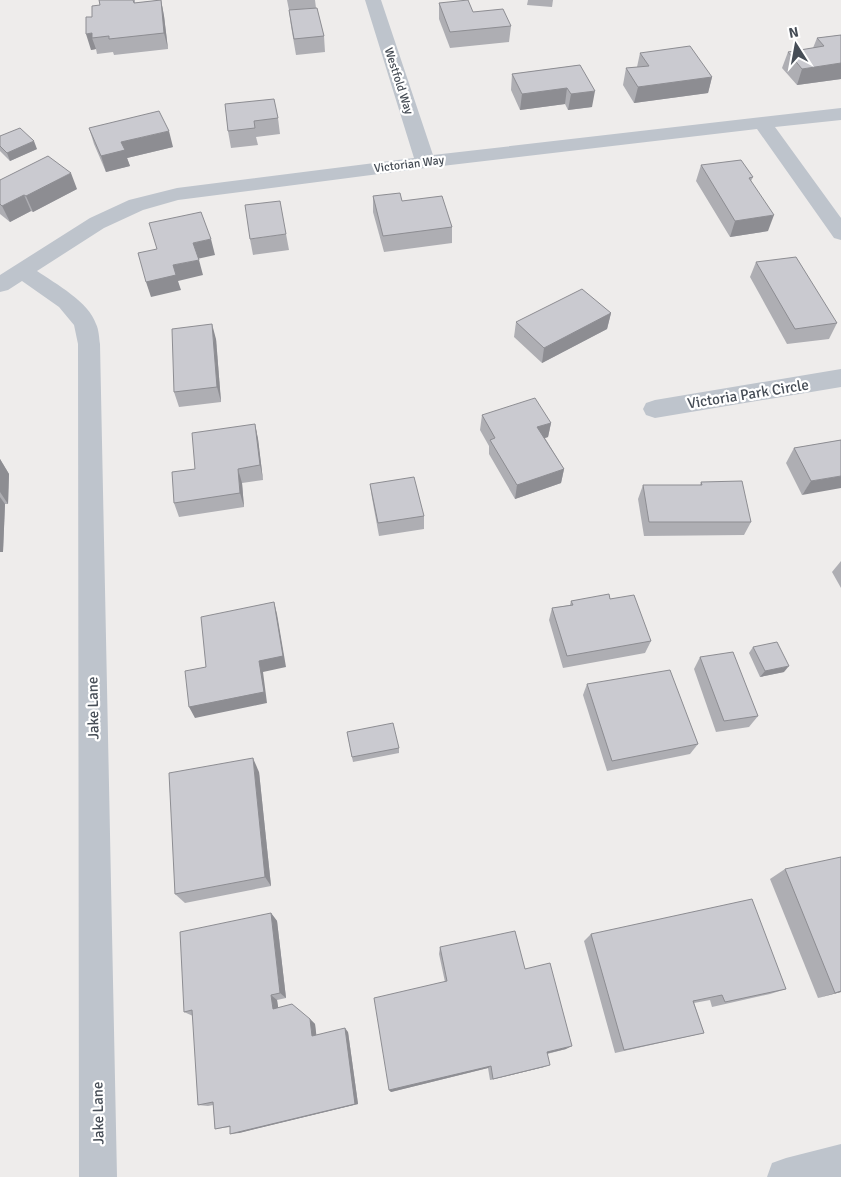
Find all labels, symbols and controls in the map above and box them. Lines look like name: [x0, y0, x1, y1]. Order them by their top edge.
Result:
north arrow: [771, 20, 821, 70]
text: N: [787, 23, 800, 42]
street label: Westfold Way: [381, 46, 416, 117]
street label: Victorian Way: [373, 153, 445, 176]
street label: Victoria Park Circle: [686, 376, 810, 412]
street label: Jake Lane: [83, 676, 103, 740]
street label: Jake Lane: [88, 1081, 108, 1145]

